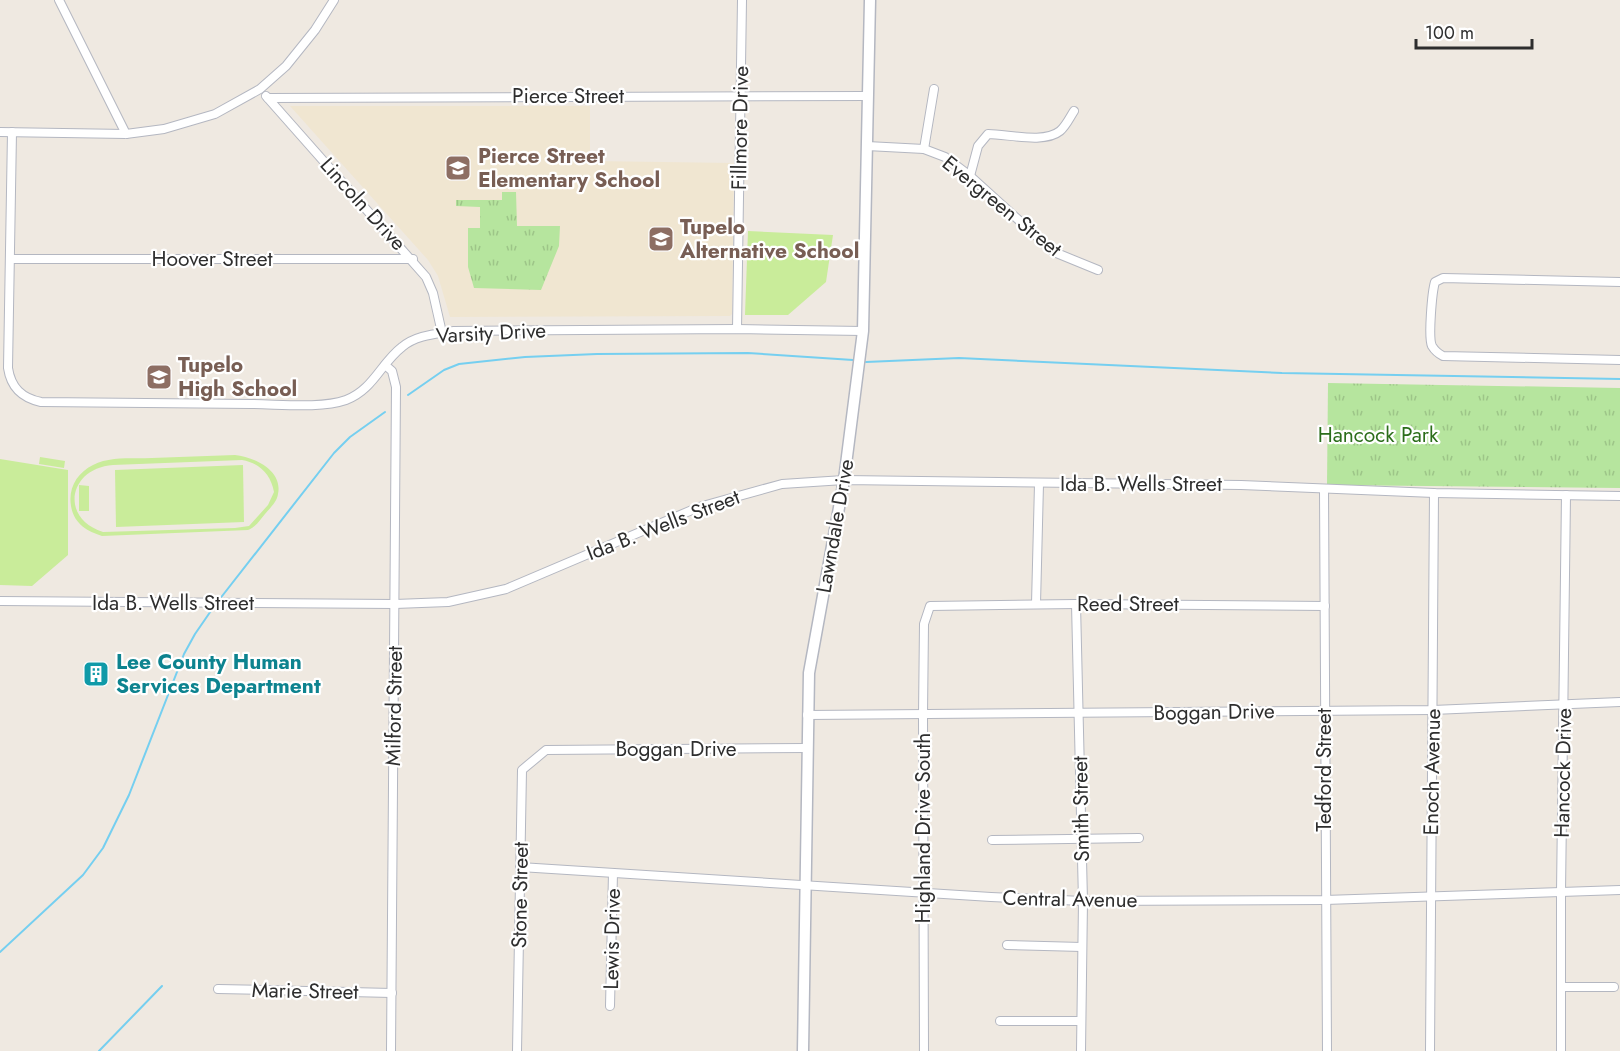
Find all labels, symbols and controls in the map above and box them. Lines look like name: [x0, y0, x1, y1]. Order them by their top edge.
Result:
scale bar: [1416, 12, 1532, 50]
text: 100 m: [1425, 20, 1474, 46]
street label: Fillmore Drive: [724, 65, 756, 190]
street label: Pierce Street: [512, 81, 624, 111]
place label: Pierce Street Elementary School: [478, 141, 660, 195]
street label: Evergreen Street: [936, 148, 1068, 264]
street label: Lincoln Drive: [313, 151, 413, 257]
school or university icon: Pierce Street Elementary School: [443, 153, 473, 183]
place label: Tupelo Alternative School: [679, 212, 859, 266]
school or university icon: Tupelo Alternative School: [646, 224, 676, 254]
street label: Hoover Street: [152, 244, 272, 274]
street label: Varsity Drive: [435, 315, 547, 351]
place label: Tupelo High School: [178, 350, 297, 404]
school or university icon: Tupelo High School: [144, 362, 174, 392]
park label: Hancock Park: [1318, 420, 1439, 450]
street label: Lawndale Drive: [808, 457, 862, 595]
street label: Ida B. Wells Street: [1060, 469, 1222, 499]
street label: Ida B. Wells Street: [582, 482, 744, 568]
street label: Ida B. Wells Street: [92, 588, 254, 618]
street label: Reed Street: [1077, 589, 1179, 619]
street label: Milford Street: [378, 646, 410, 766]
place label: Lee County Human Services Department: [116, 647, 321, 701]
building icon: Lee County Human Services Department: [81, 659, 111, 689]
street label: Boggan Drive: [1153, 696, 1275, 728]
street label: Tedford Street: [1309, 708, 1339, 832]
street label: Enoch Avenue: [1416, 708, 1448, 836]
street label: Hancock Drive: [1547, 708, 1579, 838]
street label: Highland Drive South: [908, 733, 938, 923]
street label: Boggan Drive: [615, 734, 737, 764]
street label: Smith Street: [1065, 756, 1097, 862]
street label: Stone Street: [504, 842, 536, 948]
street label: Central Avenue: [1002, 883, 1138, 915]
street label: Lewis Drive: [596, 888, 628, 990]
street label: Marie Street: [251, 975, 359, 1007]

